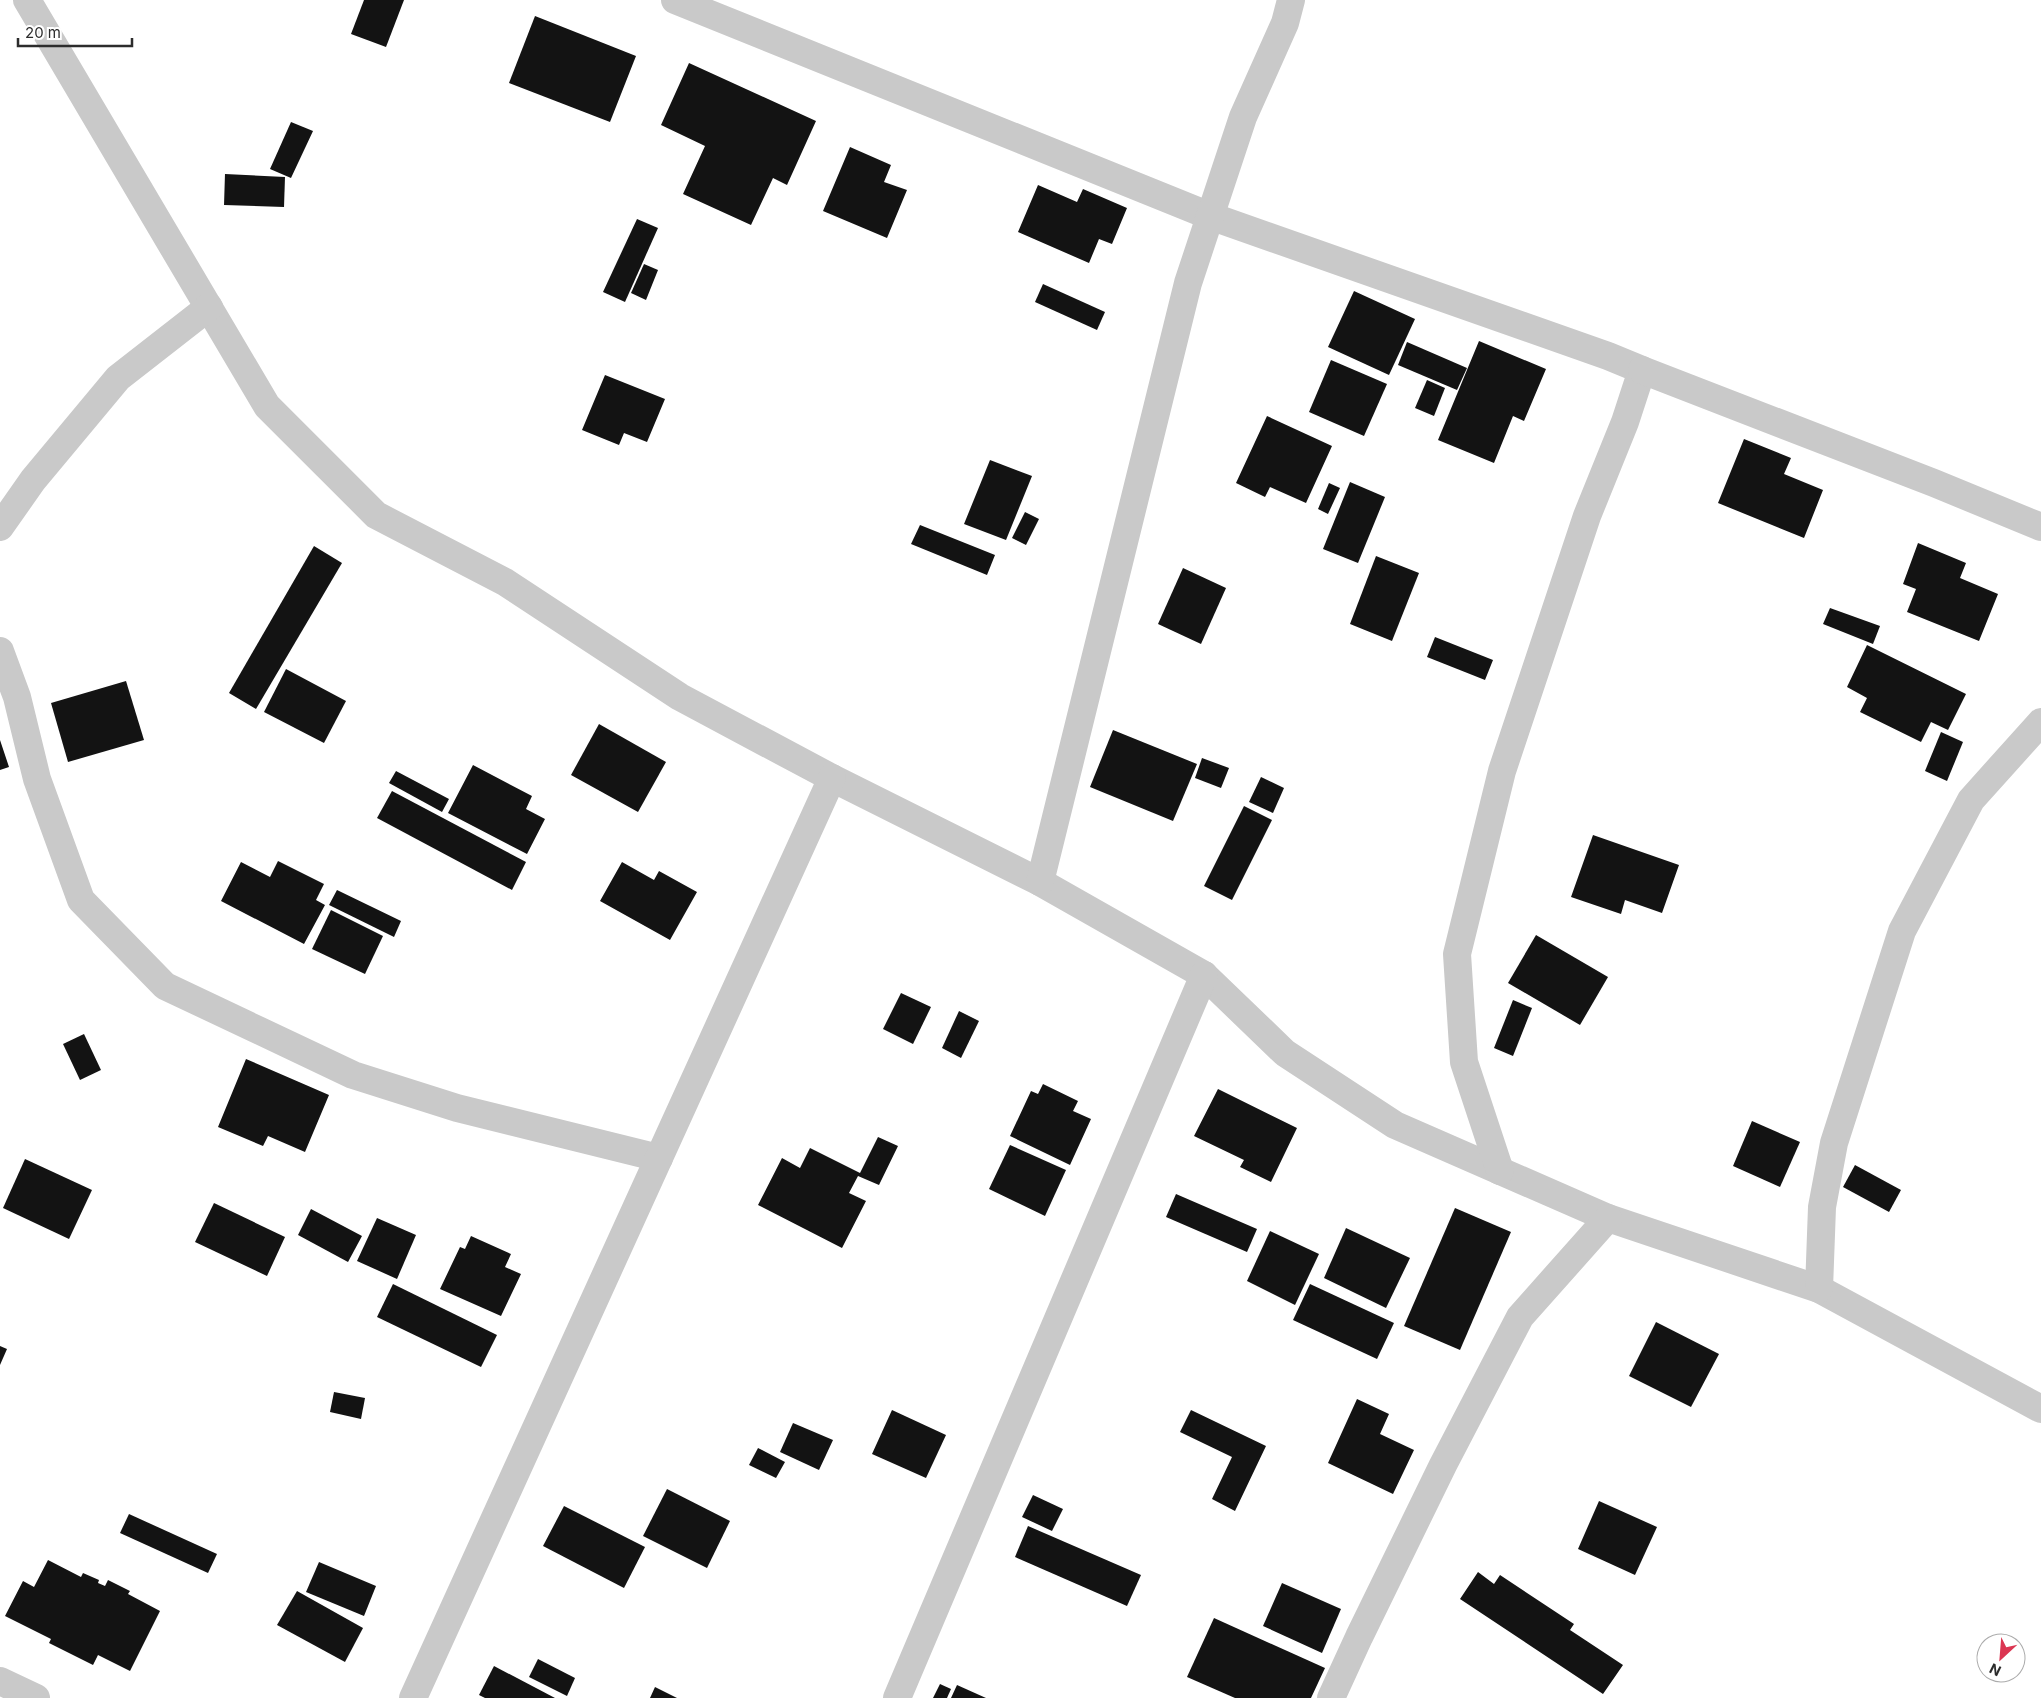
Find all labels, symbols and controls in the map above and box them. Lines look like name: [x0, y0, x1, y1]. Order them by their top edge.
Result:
scale bar: [18, 15, 131, 47]
text: 20 m: [25, 23, 61, 42]
north arrow: [1976, 1633, 2026, 1683]
text: N: [1987, 1660, 2004, 1680]

